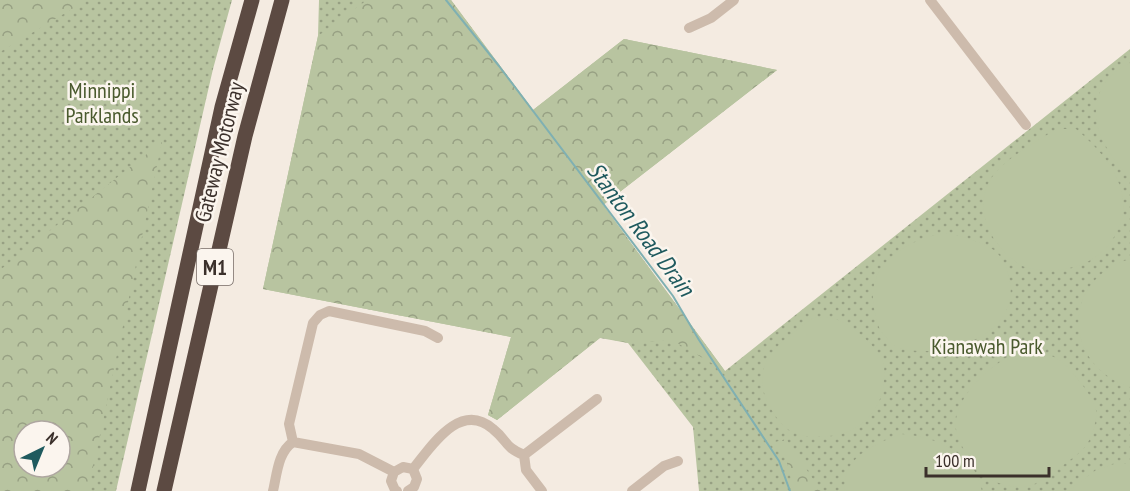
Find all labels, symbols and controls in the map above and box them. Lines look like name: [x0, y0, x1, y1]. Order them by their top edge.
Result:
park label: Minnippi Parklands: [65, 76, 139, 129]
street label: Gateway Motorway: [188, 78, 250, 225]
water label: Stanton Road Drain: [580, 156, 702, 303]
road number: M1: [197, 249, 233, 285]
park label: Kianawah Park: [931, 332, 1043, 360]
north arrow: [12, 419, 72, 479]
text: N: [42, 428, 62, 448]
scale bar: [926, 440, 1049, 478]
text: 100 m: [935, 449, 975, 472]

